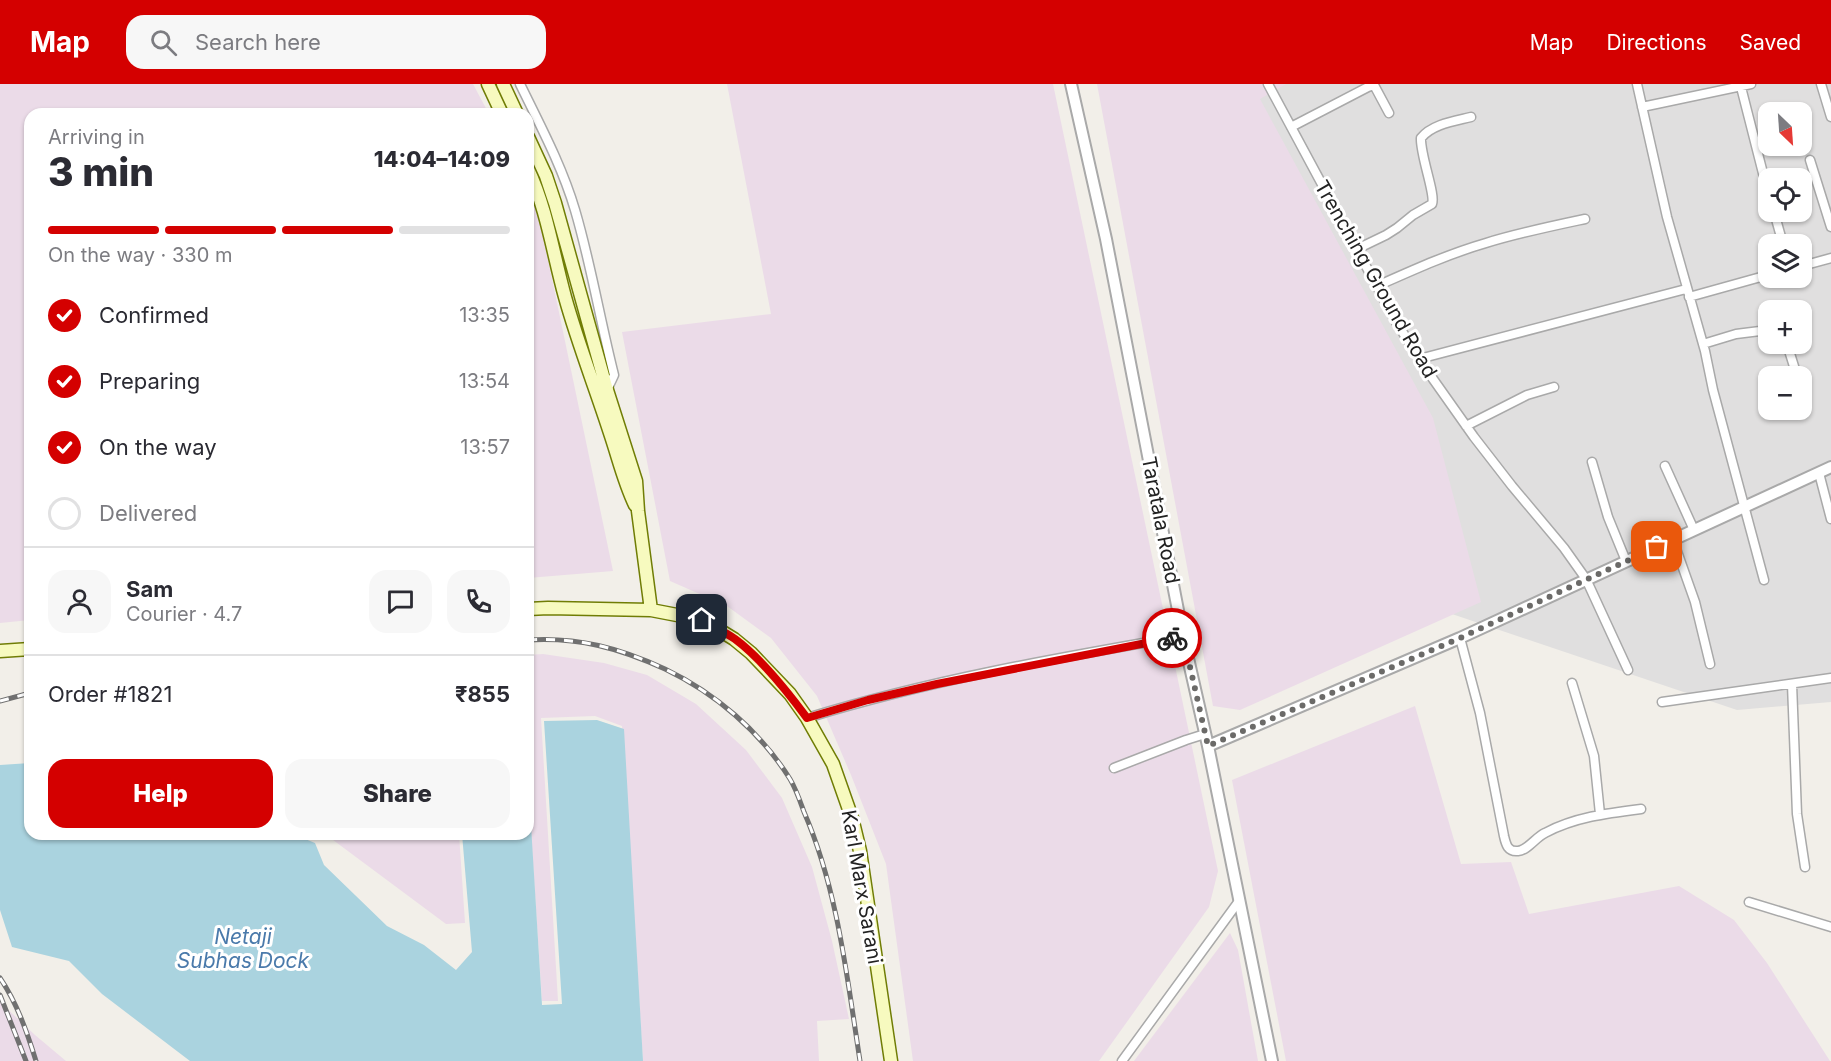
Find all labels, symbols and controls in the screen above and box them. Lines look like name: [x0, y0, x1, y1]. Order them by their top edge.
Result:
search box: [126, 15, 546, 69]
text: Map: [30, 25, 90, 59]
icon: search: [147, 26, 180, 59]
text: Search here: [195, 29, 321, 55]
text: Map: [1530, 30, 1573, 55]
text: Directions: [1606, 30, 1707, 55]
text: Saved: [1740, 30, 1801, 55]
north arrow: [1758, 102, 1812, 156]
map controls: [1758, 102, 1812, 420]
text: Arriving in: [48, 125, 145, 149]
text: 14:04–14:09: [374, 146, 510, 172]
text: 3 min: [48, 148, 154, 195]
button: locate: [1758, 168, 1812, 222]
street label: Trenching Ground Road: [1310, 176, 1442, 382]
button: layers: [1758, 234, 1812, 288]
text: On the way · 330 m: [48, 243, 232, 267]
icon: check: [48, 299, 81, 332]
button: +: [1758, 300, 1812, 354]
text: Confirmed: [99, 302, 209, 328]
text: 13:35: [459, 303, 510, 327]
icon: check: [48, 365, 81, 398]
button: −: [1758, 366, 1812, 420]
text: Preparing: [99, 368, 200, 394]
text: 13:54: [459, 369, 510, 393]
icon: check: [48, 431, 81, 464]
text: On the way: [99, 434, 217, 460]
text: 13:57: [460, 435, 510, 459]
street label: Taratala Road: [1137, 454, 1185, 586]
text: Delivered: [99, 500, 197, 526]
pin: [1631, 521, 1682, 572]
icon: bag: [1640, 530, 1673, 563]
button: person: [48, 570, 111, 633]
button: chat: [369, 570, 432, 633]
button: phone: [447, 570, 510, 633]
text: Sam: [126, 576, 173, 602]
pin: [676, 594, 727, 645]
text: Courier · 4.7: [126, 602, 242, 626]
icon: home: [685, 603, 718, 636]
courier: [1142, 608, 1202, 668]
icon: bike: [1156, 622, 1189, 655]
text: Order #1821: [48, 681, 172, 707]
text: ₹855: [455, 681, 510, 707]
button: Help: [48, 759, 273, 828]
button: Share: [285, 759, 510, 828]
street label: Karl Marx Sarani: [837, 808, 887, 966]
water label: Netaji Subhas Dock: [177, 924, 310, 973]

